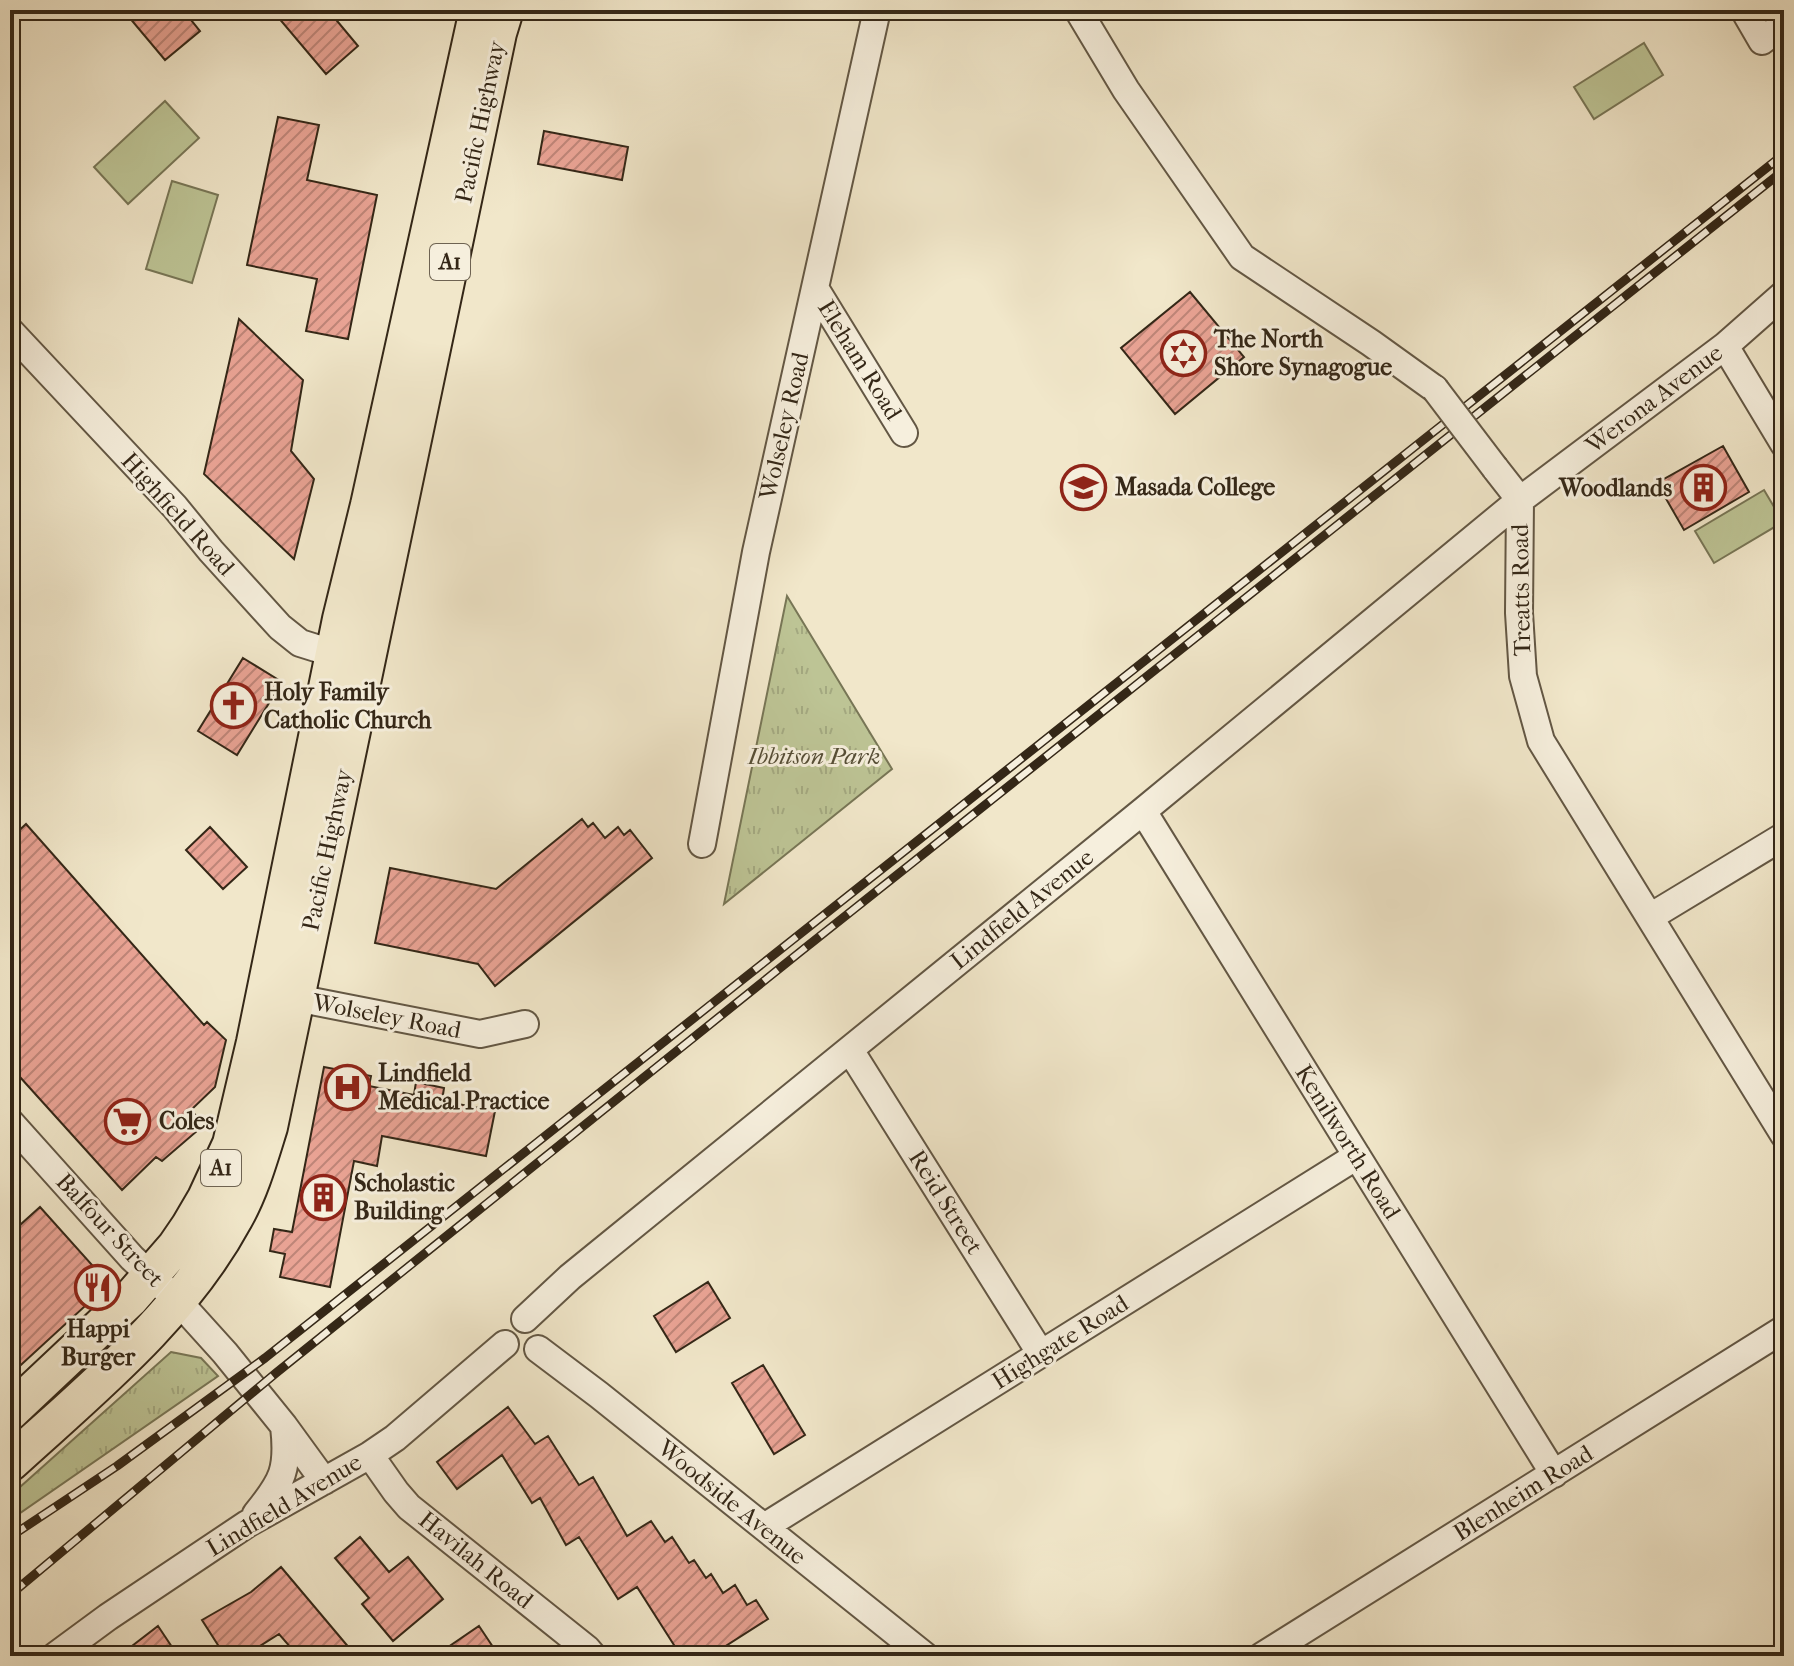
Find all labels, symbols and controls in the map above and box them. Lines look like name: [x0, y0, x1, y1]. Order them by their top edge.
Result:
street label: Pacific Highway: [449, 37, 511, 206]
road number: A1: [430, 244, 470, 280]
street label: Eleham Road: [812, 295, 908, 426]
place label: The North Shore Synagogue: [1213, 325, 1392, 381]
synagogue icon: The North Shore Synagogue: [1159, 329, 1207, 377]
street label: Werona Avenue: [1579, 339, 1728, 460]
street label: Wolseley Road: [753, 349, 815, 503]
street label: Highfield Road: [116, 447, 241, 582]
school or university icon: Masada College: [1060, 463, 1108, 511]
building icon: Woodlands: [1679, 464, 1727, 512]
place label: Masada College: [1115, 473, 1275, 501]
place label: Woodlands: [1558, 474, 1672, 502]
street label: Treatts Road: [1506, 523, 1536, 656]
place label: Holy Family Catholic Church: [264, 678, 432, 734]
church icon: Holy Family Catholic Church: [209, 682, 257, 730]
park label: Ibbitson Park: [747, 742, 880, 770]
street label: Pacific Highway: [296, 765, 358, 934]
street label: Lindfield Avenue: [945, 843, 1099, 975]
street label: Wolseley Road: [309, 988, 464, 1044]
place label: Lindfield Medical Practice: [378, 1059, 549, 1115]
street label: Kenilworth Road: [1289, 1060, 1407, 1225]
hospital icon: Lindfield Medical Practice: [323, 1063, 371, 1111]
supermarket icon: Coles: [104, 1097, 152, 1145]
place label: Coles: [159, 1107, 214, 1135]
street label: Reid Street: [903, 1145, 989, 1260]
road number: A1: [201, 1150, 241, 1186]
street label: Balfour Street: [50, 1167, 170, 1293]
place label: Scholastic Building: [354, 1169, 455, 1225]
building icon: Scholastic Building: [299, 1173, 347, 1221]
restaurant icon: Happi Burger: [74, 1263, 122, 1311]
street label: Highgate Road: [987, 1289, 1134, 1395]
place label: Happi Burger: [61, 1315, 136, 1371]
street label: Woodside Avenue: [651, 1433, 812, 1570]
street label: Blenheim Road: [1448, 1439, 1599, 1547]
street label: Lindfield Avenue: [201, 1448, 367, 1562]
street label: Havilah Road: [413, 1506, 539, 1615]

